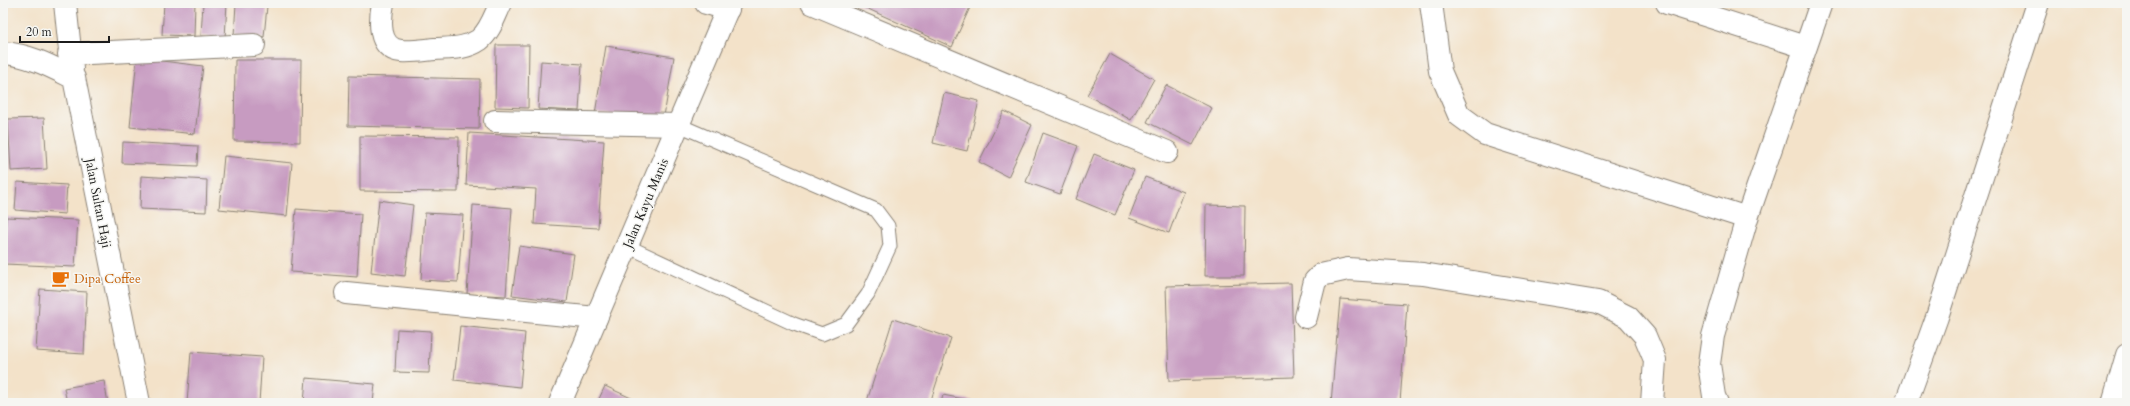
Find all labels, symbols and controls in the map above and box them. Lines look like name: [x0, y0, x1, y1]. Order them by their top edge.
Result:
scale bar: [20, 18, 109, 44]
text: 20 m: [26, 24, 53, 40]
street label: Jalan Sultan Haji: [80, 155, 116, 250]
street label: Jalan Kayu Manis: [618, 156, 673, 253]
cafe icon: Dipa Coffee: [51, 268, 71, 288]
place label: Dipa Coffee: [74, 270, 141, 288]

